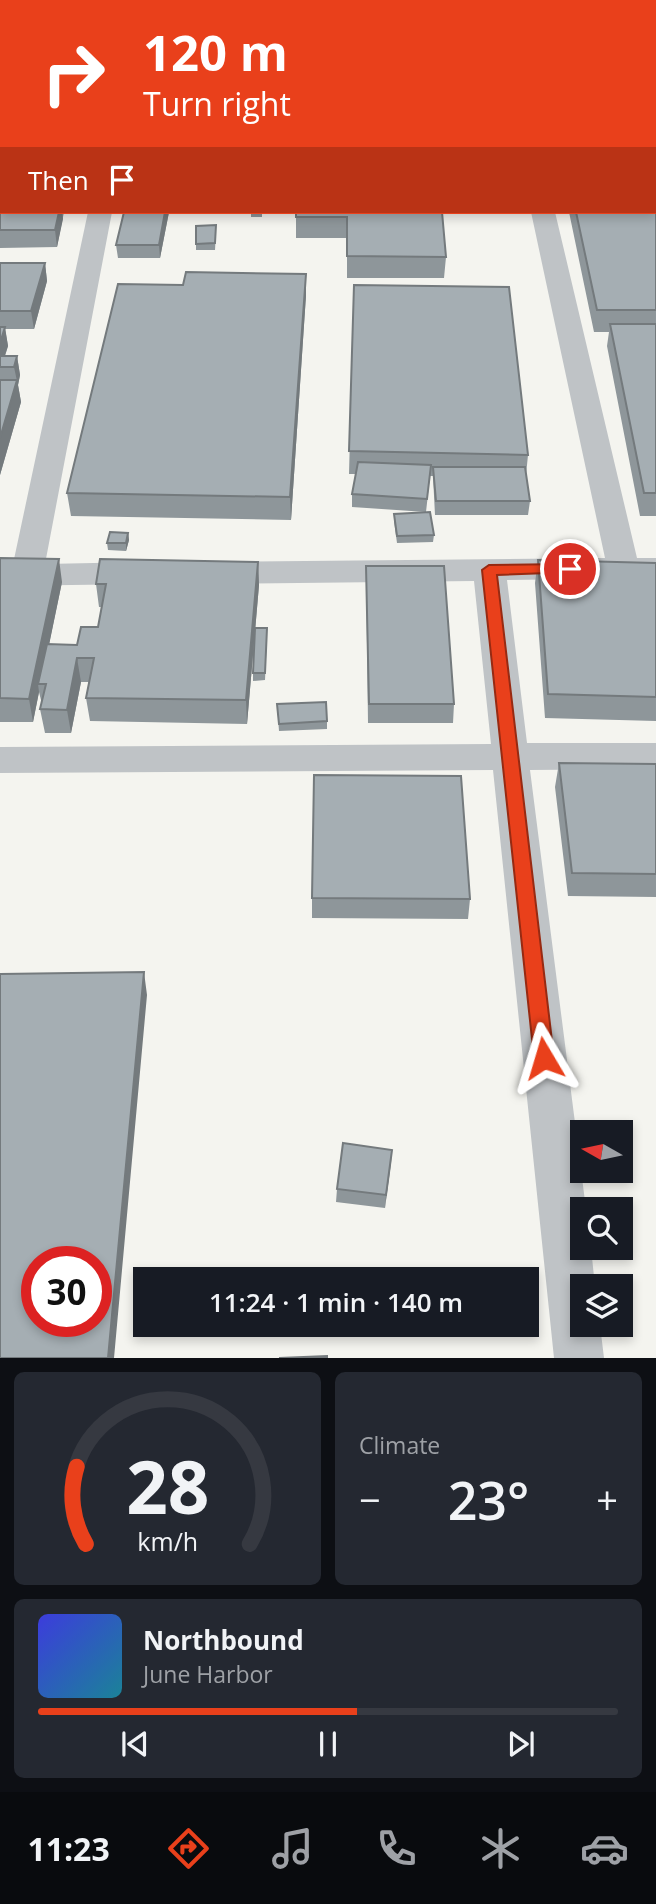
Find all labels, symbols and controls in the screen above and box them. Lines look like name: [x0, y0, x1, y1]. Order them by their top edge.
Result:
text: 120 m: [143, 19, 288, 85]
icon: right: [28, 28, 119, 119]
text: Turn right: [143, 82, 291, 125]
icon: arrive: [103, 161, 141, 199]
text: Then: [28, 162, 89, 198]
pin: [540, 539, 600, 599]
icon: arrive: [551, 550, 589, 588]
position arrow: [507, 1021, 581, 1095]
north arrow: [570, 1120, 634, 1183]
map controls: [570, 1120, 633, 1337]
button: search: [570, 1197, 633, 1260]
speed limit sign: 30: [21, 1246, 112, 1337]
button: layers: [570, 1274, 633, 1337]
text: 11:24 · 1 min · 140 m: [209, 1284, 463, 1320]
text: Climate: [359, 1429, 440, 1461]
text: 28: [126, 1437, 209, 1536]
text: 23°: [448, 1464, 529, 1535]
text: −: [359, 1473, 381, 1525]
text: +: [596, 1473, 618, 1525]
text: km/h: [137, 1524, 198, 1558]
text: Northbound: [143, 1622, 304, 1658]
text: June Harbor: [143, 1658, 273, 1690]
icon: previous: [116, 1725, 154, 1763]
icon: pause: [309, 1725, 347, 1763]
icon: next: [502, 1725, 540, 1763]
icon: directions: [164, 1824, 213, 1873]
icon: music: [268, 1824, 317, 1873]
icon: phone: [372, 1824, 421, 1873]
icon: climate: [476, 1824, 525, 1873]
icon: car: [580, 1824, 629, 1873]
text: 11:23: [27, 1827, 110, 1870]

